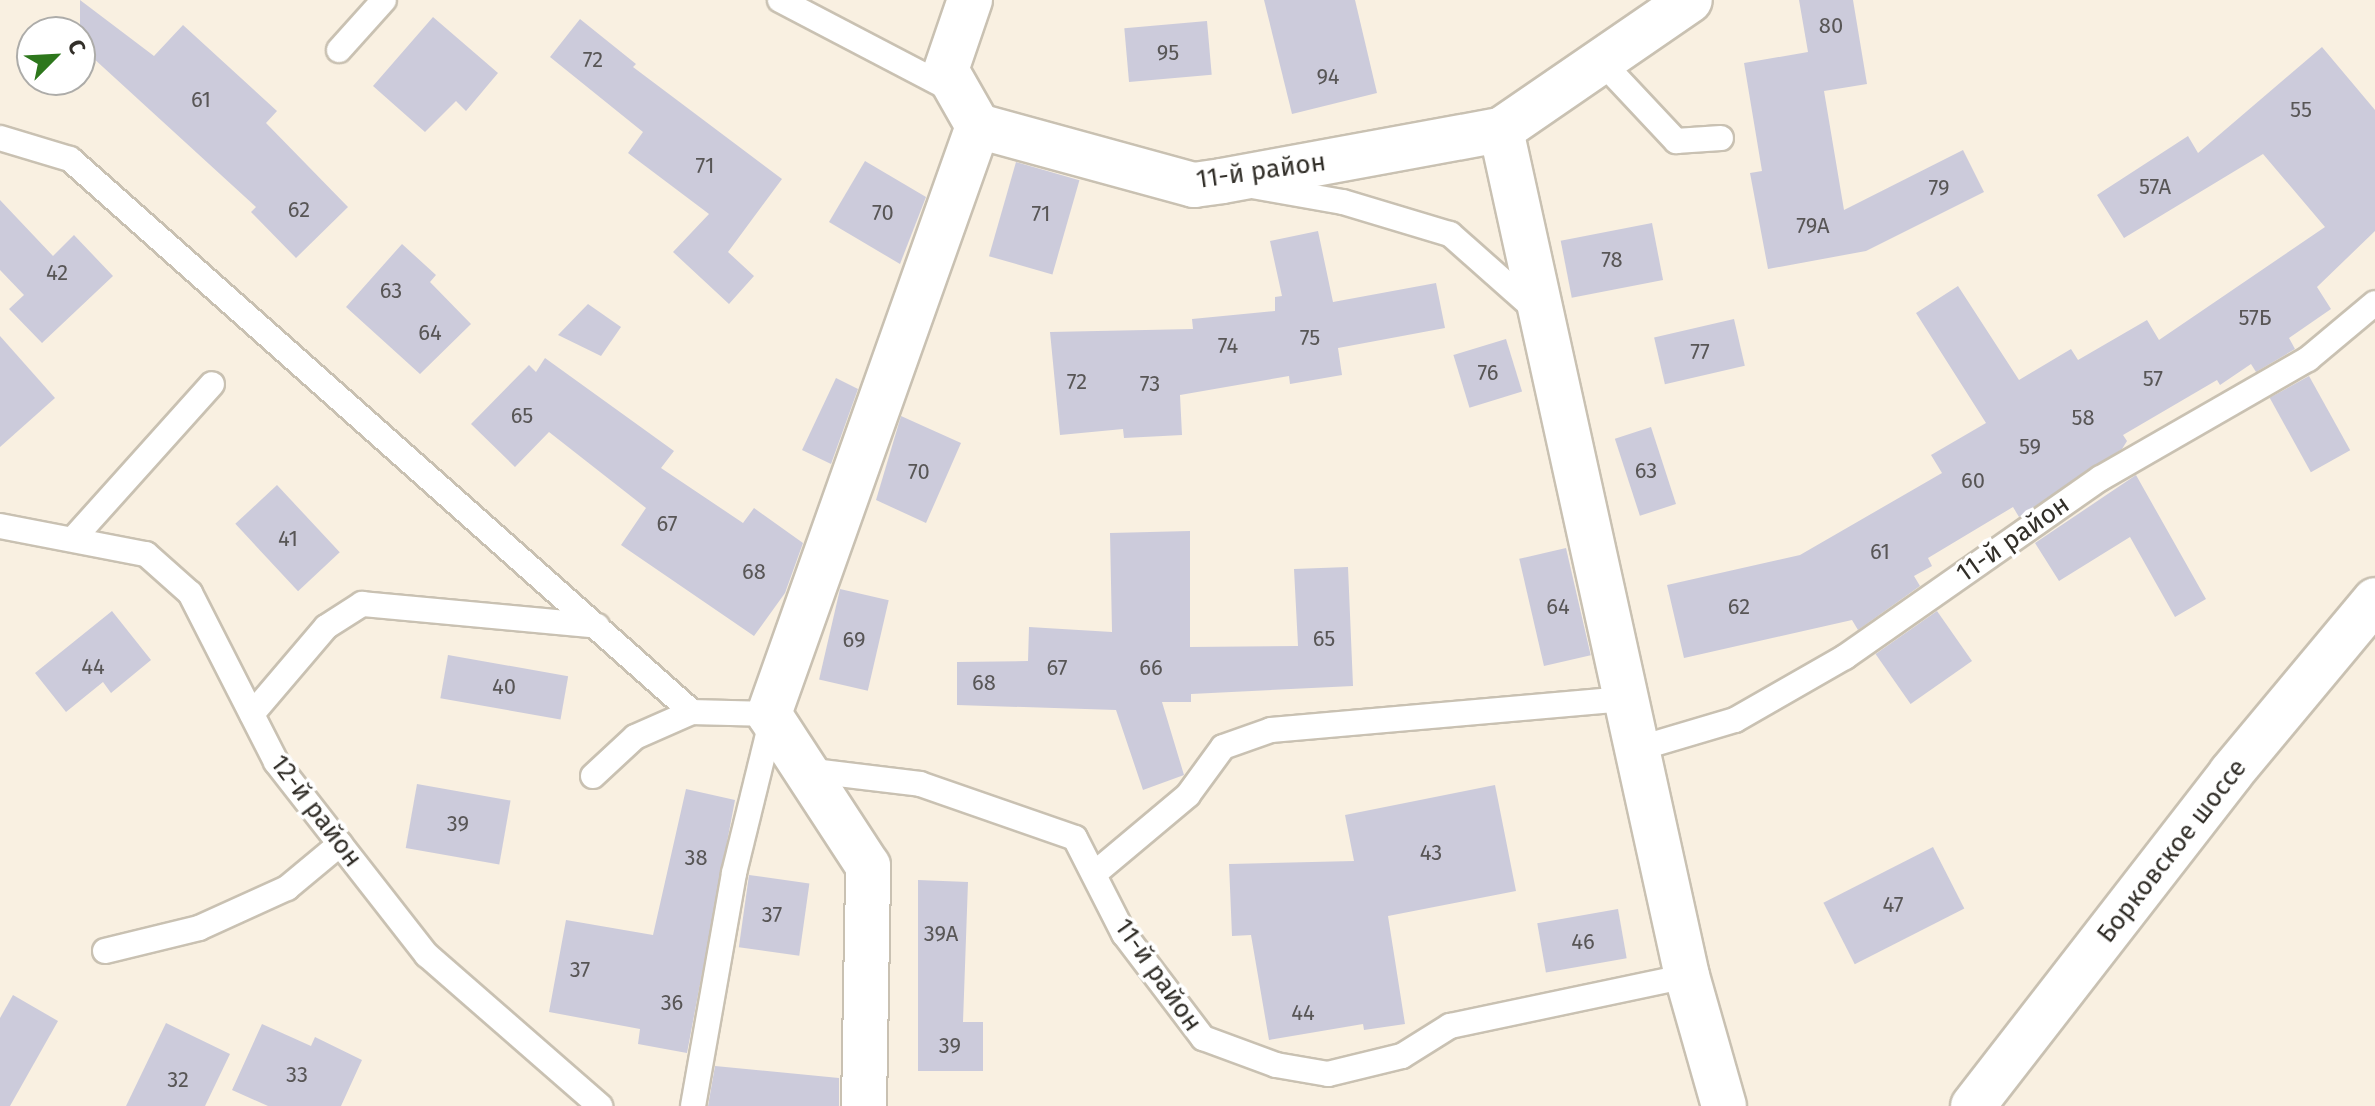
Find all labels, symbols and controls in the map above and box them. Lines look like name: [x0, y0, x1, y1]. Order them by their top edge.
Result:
house number: 80: [1819, 13, 1843, 39]
north arrow: [16, 16, 96, 96]
text: С: [62, 36, 91, 58]
house number: 95: [1157, 40, 1179, 66]
house number: 72: [583, 47, 603, 73]
house number: 94: [1316, 64, 1340, 90]
house number: 61: [191, 87, 211, 113]
house number: 55: [2290, 97, 2312, 123]
street label: 11-й район: [1194, 146, 1328, 196]
house number: 71: [696, 153, 714, 179]
house number: 57А: [2139, 174, 2171, 200]
house number: 79: [1929, 175, 1949, 201]
house number: 62: [288, 197, 310, 223]
house number: 70: [872, 200, 894, 226]
house number: 71: [1032, 201, 1050, 227]
house number: 79А: [1796, 213, 1830, 239]
house number: 78: [1601, 247, 1623, 273]
house number: 42: [46, 260, 68, 286]
house number: 63: [380, 278, 402, 304]
house number: 57Б: [2239, 305, 2271, 331]
house number: 64: [418, 320, 442, 346]
house number: 75: [1300, 325, 1320, 351]
house number: 74: [1218, 333, 1238, 359]
house number: 77: [1690, 339, 1710, 365]
house number: 76: [1478, 360, 1498, 386]
house number: 57: [2143, 366, 2163, 392]
house number: 72: [1067, 369, 1087, 395]
house number: 73: [1140, 371, 1160, 397]
house number: 65: [511, 403, 533, 429]
house number: 58: [2071, 405, 2095, 431]
house number: 59: [2019, 434, 2041, 460]
house number: 63: [1635, 458, 1657, 484]
house number: 70: [908, 459, 930, 485]
house number: 60: [1961, 468, 1985, 494]
street label: 11-й район: [1951, 489, 2075, 589]
house number: 67: [657, 511, 677, 537]
house number: 41: [278, 526, 298, 552]
house number: 61: [1870, 539, 1890, 565]
house number: 68: [742, 559, 766, 585]
house number: 64: [1546, 594, 1570, 620]
house number: 62: [1728, 594, 1750, 620]
house number: 65: [1313, 626, 1335, 652]
house number: 69: [843, 627, 865, 653]
house number: 44: [81, 654, 105, 680]
house number: 67: [1047, 655, 1067, 681]
house number: 66: [1139, 655, 1163, 681]
house number: 68: [972, 670, 996, 696]
house number: 40: [492, 674, 516, 700]
street label: 12-й район: [264, 749, 368, 873]
street label: Борковское шоссе: [2091, 753, 2253, 949]
house number: 39: [447, 811, 469, 837]
house number: 43: [1420, 840, 1442, 866]
house number: 38: [684, 845, 708, 871]
house number: 47: [1883, 892, 1903, 918]
house number: 37: [762, 902, 782, 928]
street label: 11-й район: [1108, 913, 1208, 1037]
house number: 39А: [924, 921, 958, 947]
house number: 46: [1571, 929, 1595, 955]
house number: 37: [570, 957, 590, 983]
house number: 36: [661, 990, 683, 1016]
house number: 44: [1291, 1000, 1315, 1026]
house number: 39: [939, 1033, 961, 1059]
house number: 33: [286, 1062, 308, 1088]
house number: 32: [167, 1067, 189, 1093]

